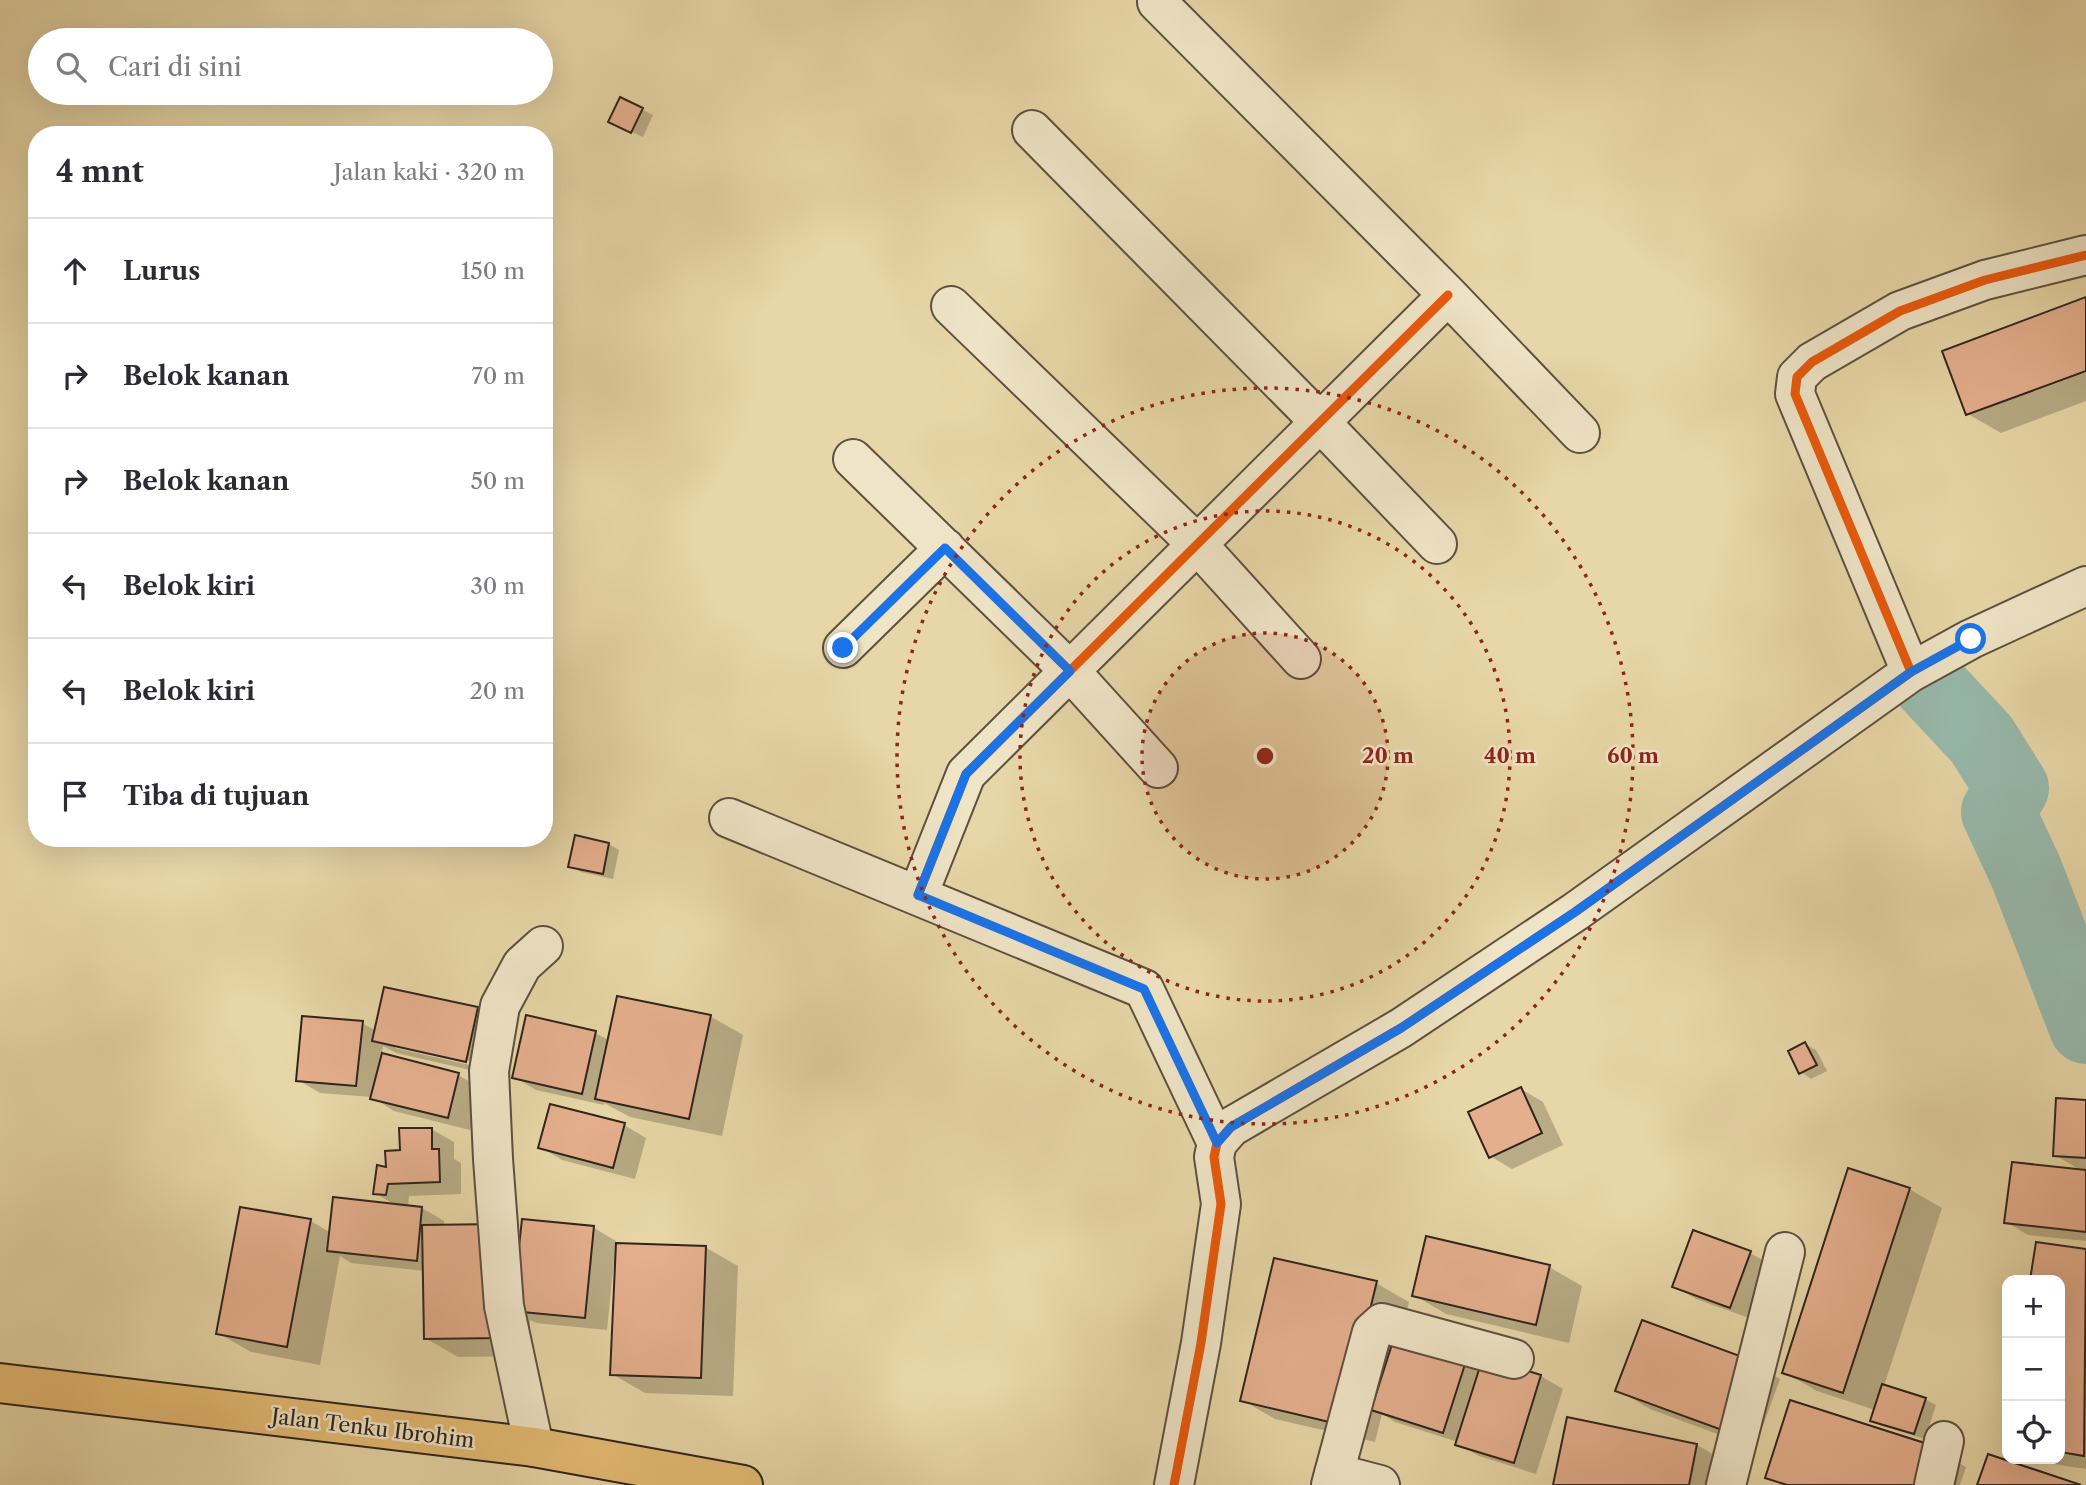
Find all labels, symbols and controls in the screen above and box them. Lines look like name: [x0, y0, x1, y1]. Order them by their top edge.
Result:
search box: [28, 28, 553, 105]
icon: search: [52, 48, 90, 86]
text: Cari di sini: [108, 51, 242, 83]
text: 4 mnt: [56, 153, 144, 190]
text: Jalan kaki · 320 m: [334, 158, 525, 186]
icon: ahead: [56, 252, 94, 290]
text: Lurus: [123, 255, 200, 287]
text: 150 m: [461, 257, 525, 285]
icon: right: [56, 357, 94, 395]
text: Belok kanan: [123, 360, 289, 392]
text: 70 m: [472, 362, 525, 390]
icon: right: [56, 462, 94, 500]
text: Belok kanan: [123, 465, 289, 497]
text: 50 m: [470, 467, 525, 495]
icon: left: [56, 567, 94, 605]
text: Belok kiri: [123, 570, 255, 602]
text: 30 m: [470, 572, 525, 600]
route start: [1955, 623, 1986, 654]
route end: [827, 632, 858, 663]
icon: left: [56, 672, 94, 710]
text: Belok kiri: [123, 675, 255, 707]
text: 20 m: [470, 677, 525, 705]
text: 20 m: [1362, 743, 1414, 768]
text: 40 m: [1484, 743, 1536, 768]
text: 60 m: [1607, 743, 1659, 768]
centre of rings: [1253, 744, 1277, 768]
icon: arrive: [56, 777, 94, 815]
text: Tiba di tujuan: [123, 780, 309, 812]
map controls: [2002, 1275, 2065, 1464]
button: +: [2002, 1275, 2065, 1338]
button: −: [2002, 1338, 2065, 1401]
button: locate: [2002, 1401, 2065, 1464]
street label: Jalan Tenku Ibrohim: [267, 1403, 476, 1453]

